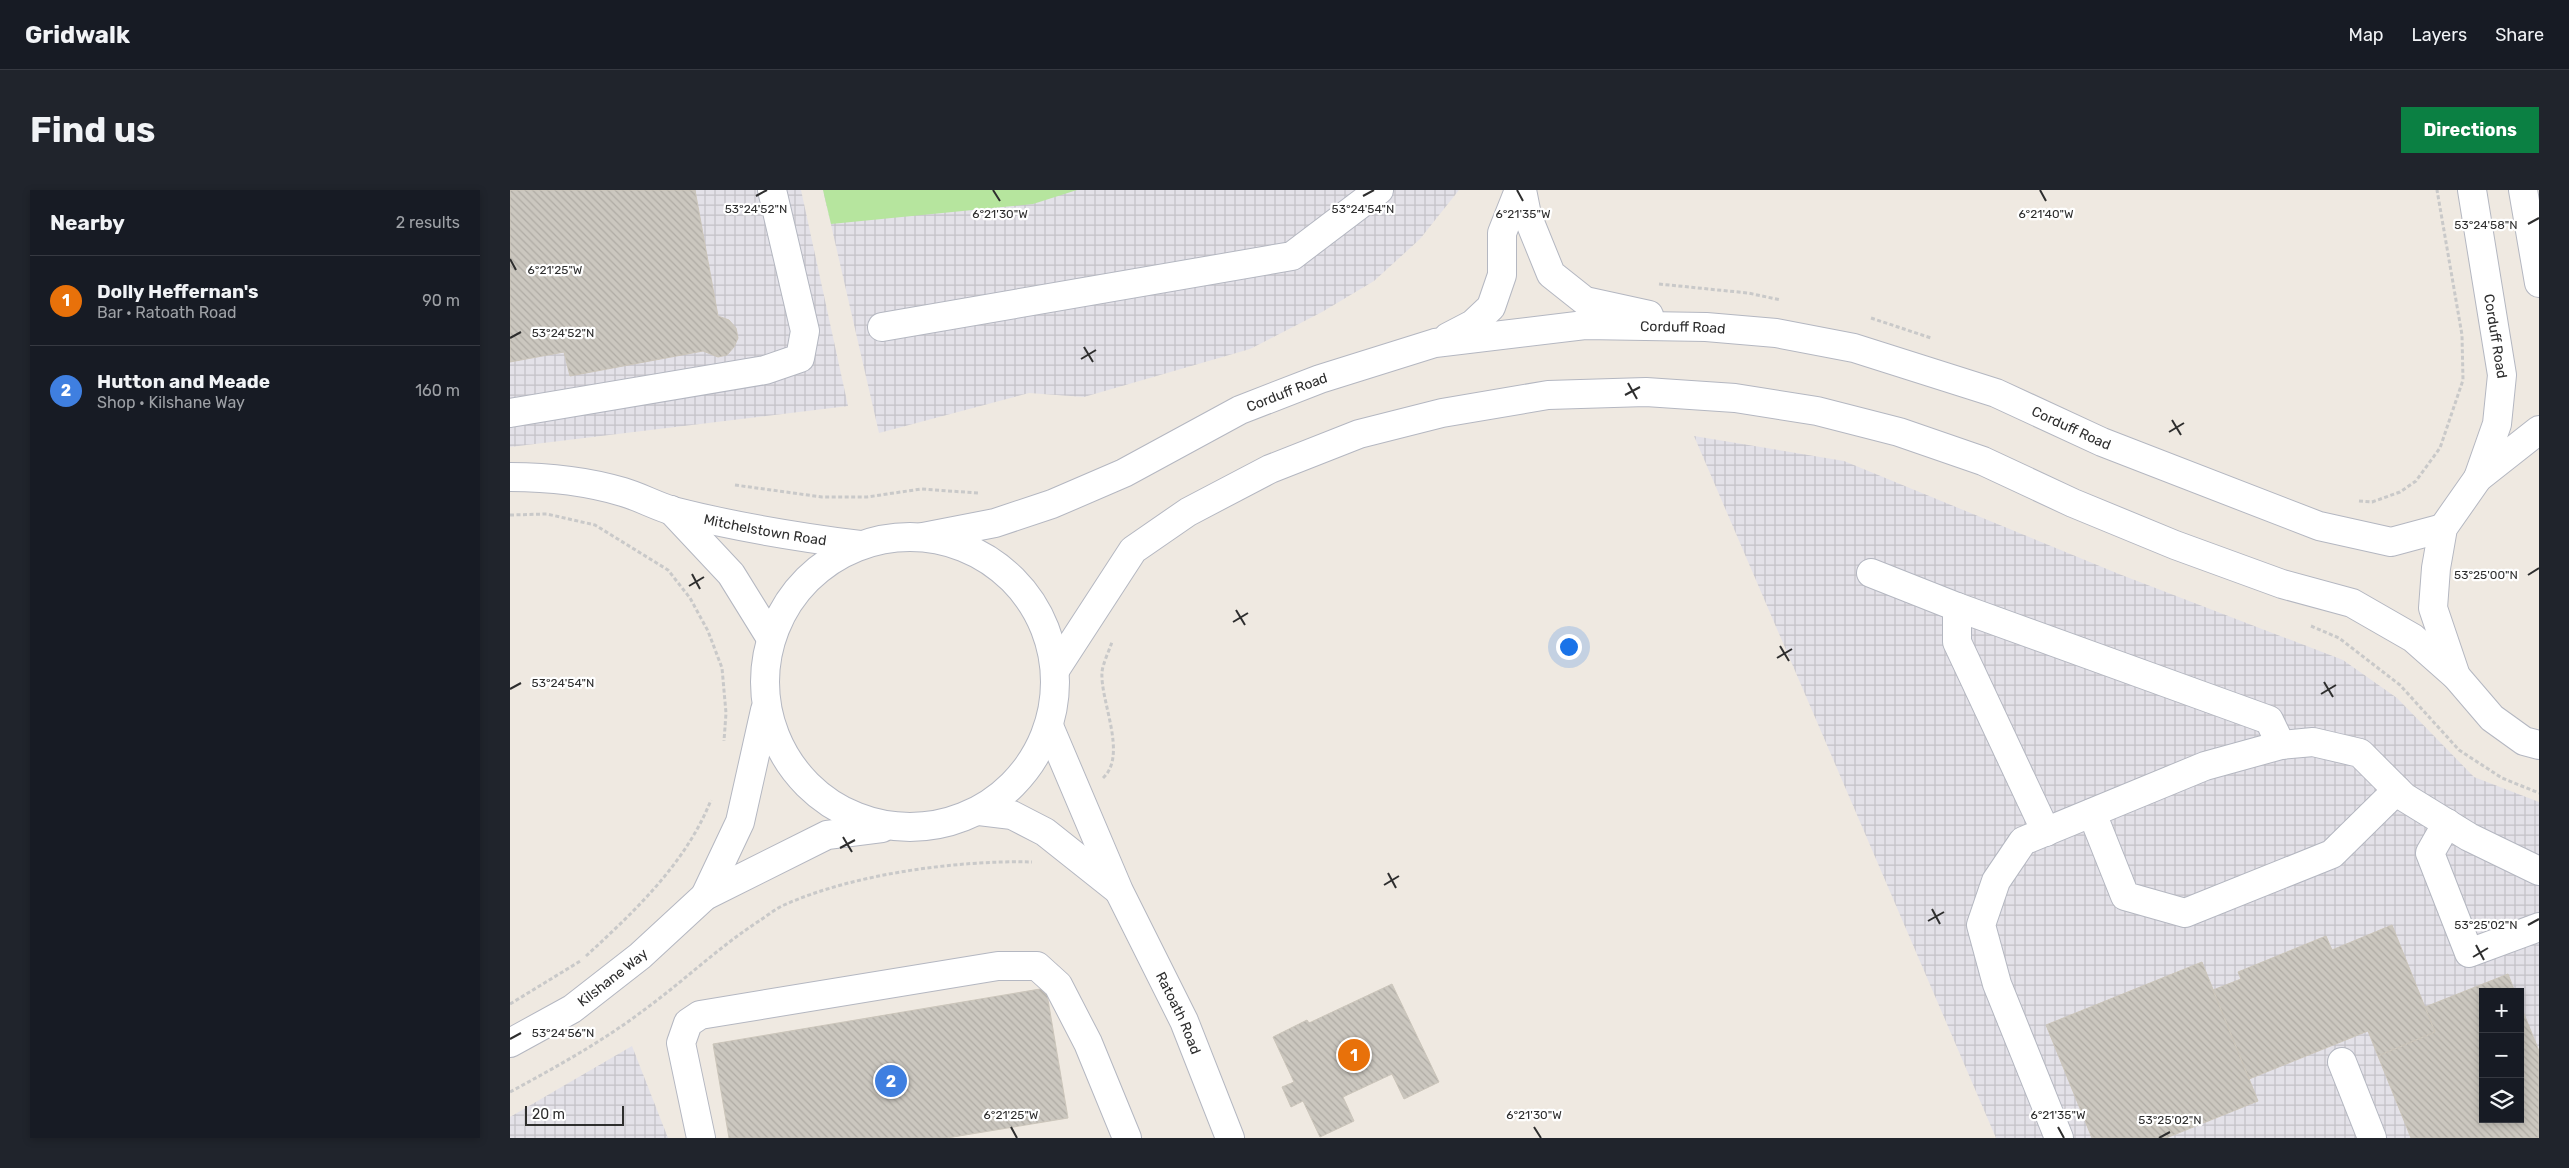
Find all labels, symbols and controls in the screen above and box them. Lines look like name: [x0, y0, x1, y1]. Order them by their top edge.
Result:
text: Gridwalk: [25, 21, 130, 49]
text: Map: [2349, 24, 2384, 46]
text: Layers: [2412, 24, 2467, 46]
text: Share: [2495, 24, 2544, 46]
button: Directions: [2401, 107, 2539, 153]
text: Find us: [30, 109, 155, 151]
text: 53°24'52"N: [725, 202, 787, 216]
text: 53°24'54"N: [1332, 202, 1394, 216]
text: 6°21'30"W: [972, 207, 1028, 221]
text: 6°21'35"W: [1495, 207, 1551, 221]
text: 6°21'40"W: [2018, 207, 2074, 221]
text: Nearby: [50, 210, 125, 235]
text: 2 results: [396, 213, 460, 232]
text: 53°24'58"N: [2454, 218, 2518, 232]
text: 6°21'25"W: [528, 263, 583, 277]
text: Dolly Heffernan's: [97, 280, 258, 303]
text: 1: [62, 291, 70, 310]
text: 90 m: [422, 291, 460, 310]
street label: Corduff Road: [2480, 293, 2510, 380]
text: Bar · Ratoath Road: [97, 303, 237, 322]
street label: Corduff Road: [1640, 318, 1726, 338]
text: 53°24'52"N: [532, 326, 594, 340]
street label: Corduff Road: [1244, 369, 1329, 416]
text: Hutton and Meade: [97, 370, 270, 393]
text: 2: [61, 381, 71, 400]
text: 160 m: [415, 381, 460, 400]
text: Shop · Kilshane Way: [97, 393, 245, 412]
street label: Corduff Road: [2029, 403, 2113, 454]
street label: Mitchelstown Road: [702, 511, 828, 549]
text: 53°25'00"N: [2454, 568, 2518, 582]
your location: [1556, 634, 1582, 660]
text: 53°24'54"N: [532, 676, 594, 690]
text: 53°25'02"N: [2454, 918, 2518, 932]
street label: Kilshane Way: [574, 945, 652, 1011]
street label: Ratoath Road: [1152, 969, 1204, 1057]
map controls: [2479, 988, 2524, 1123]
button: +: [2479, 988, 2524, 1033]
text: 53°24'56"N: [532, 1026, 594, 1040]
button: −: [2479, 1033, 2524, 1078]
pin: 1: [1338, 1036, 1370, 1074]
pin: 2: [875, 1062, 907, 1100]
button: layers: [2479, 1078, 2524, 1123]
scale bar: [525, 1103, 624, 1126]
text: 20 m: [532, 1106, 565, 1123]
text: 6°21'25"W: [984, 1108, 1039, 1122]
text: 6°21'30"W: [1506, 1108, 1562, 1122]
text: 6°21'35"W: [2030, 1108, 2086, 1122]
text: 53°25'02"N: [2138, 1113, 2202, 1127]

